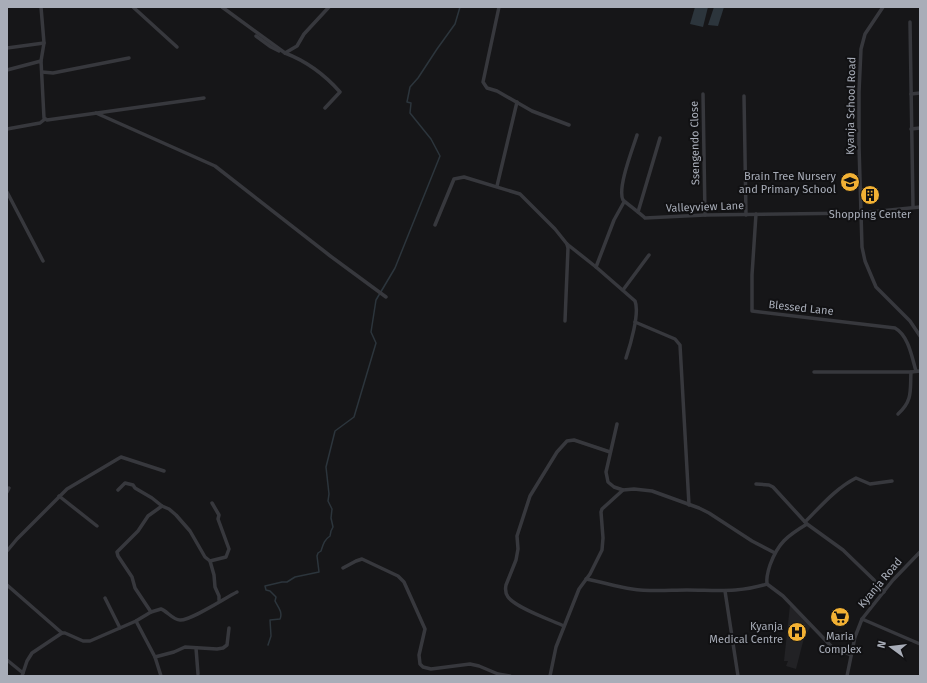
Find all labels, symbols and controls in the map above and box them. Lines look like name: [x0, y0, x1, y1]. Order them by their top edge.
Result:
street label: Kyanja School Road: [844, 57, 858, 155]
street label: Ssengendo Close: [688, 101, 702, 185]
place label: Brain Tree Nursery and Primary School: [739, 170, 837, 196]
school or university icon: Brain Tree Nursery and Primary School: [839, 171, 861, 193]
building icon: Shopping Center: [859, 184, 881, 206]
street label: Valleyview Lane: [666, 199, 744, 215]
place label: Shopping Center: [829, 208, 912, 221]
street label: Blessed Lane: [768, 298, 834, 318]
street label: Kyanja Road: [855, 555, 905, 611]
supermarket icon: Maria Complex: [829, 606, 851, 628]
place label: Kyanja Medical Centre: [709, 620, 783, 646]
hospital icon: Kyanja Medical Centre: [786, 621, 808, 643]
north arrow: [871, 627, 911, 667]
place label: Maria Complex: [819, 630, 862, 656]
text: N: [875, 639, 889, 650]

